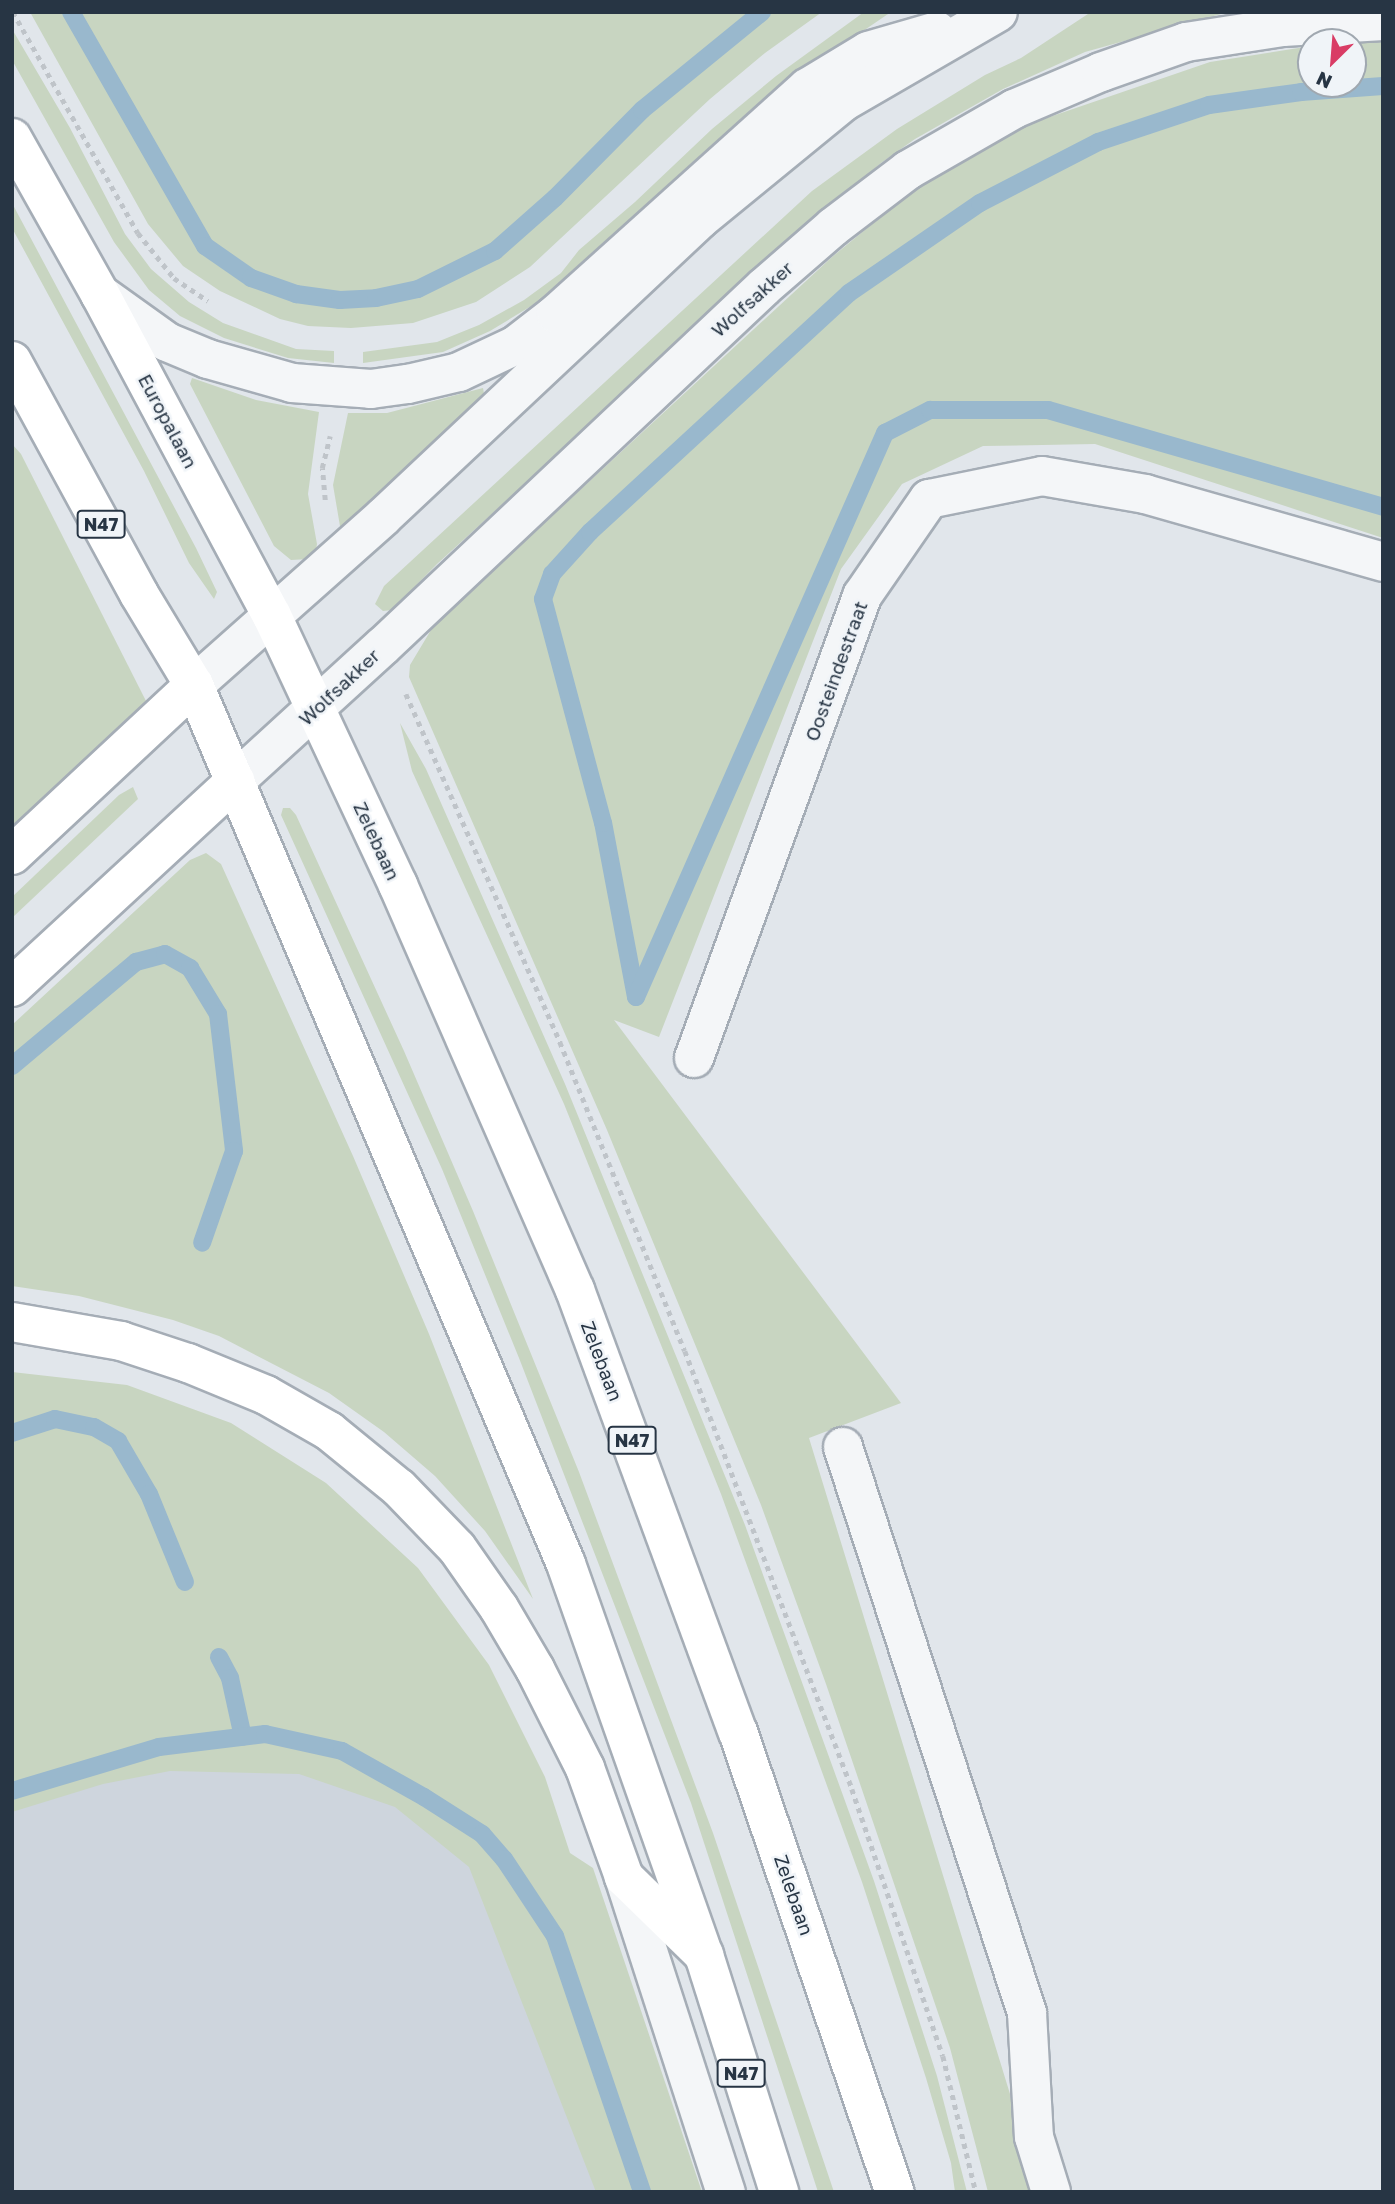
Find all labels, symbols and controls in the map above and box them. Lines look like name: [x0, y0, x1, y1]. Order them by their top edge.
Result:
north arrow: [1297, 28, 1367, 98]
text: N: [1312, 67, 1335, 94]
street label: Wolfsakker: [707, 256, 797, 342]
street label: Europalaan: [134, 370, 202, 472]
road number: N47: [76, 510, 126, 538]
street label: Oosteindestraat: [800, 598, 872, 744]
street label: Wolfsakker: [294, 644, 384, 730]
street label: Zelebaan: [349, 798, 405, 884]
street label: Zelebaan: [576, 1318, 628, 1404]
road number: N47: [608, 1426, 656, 1455]
street label: Zelebaan: [770, 1852, 818, 1938]
road number: N47: [716, 2059, 766, 2088]

